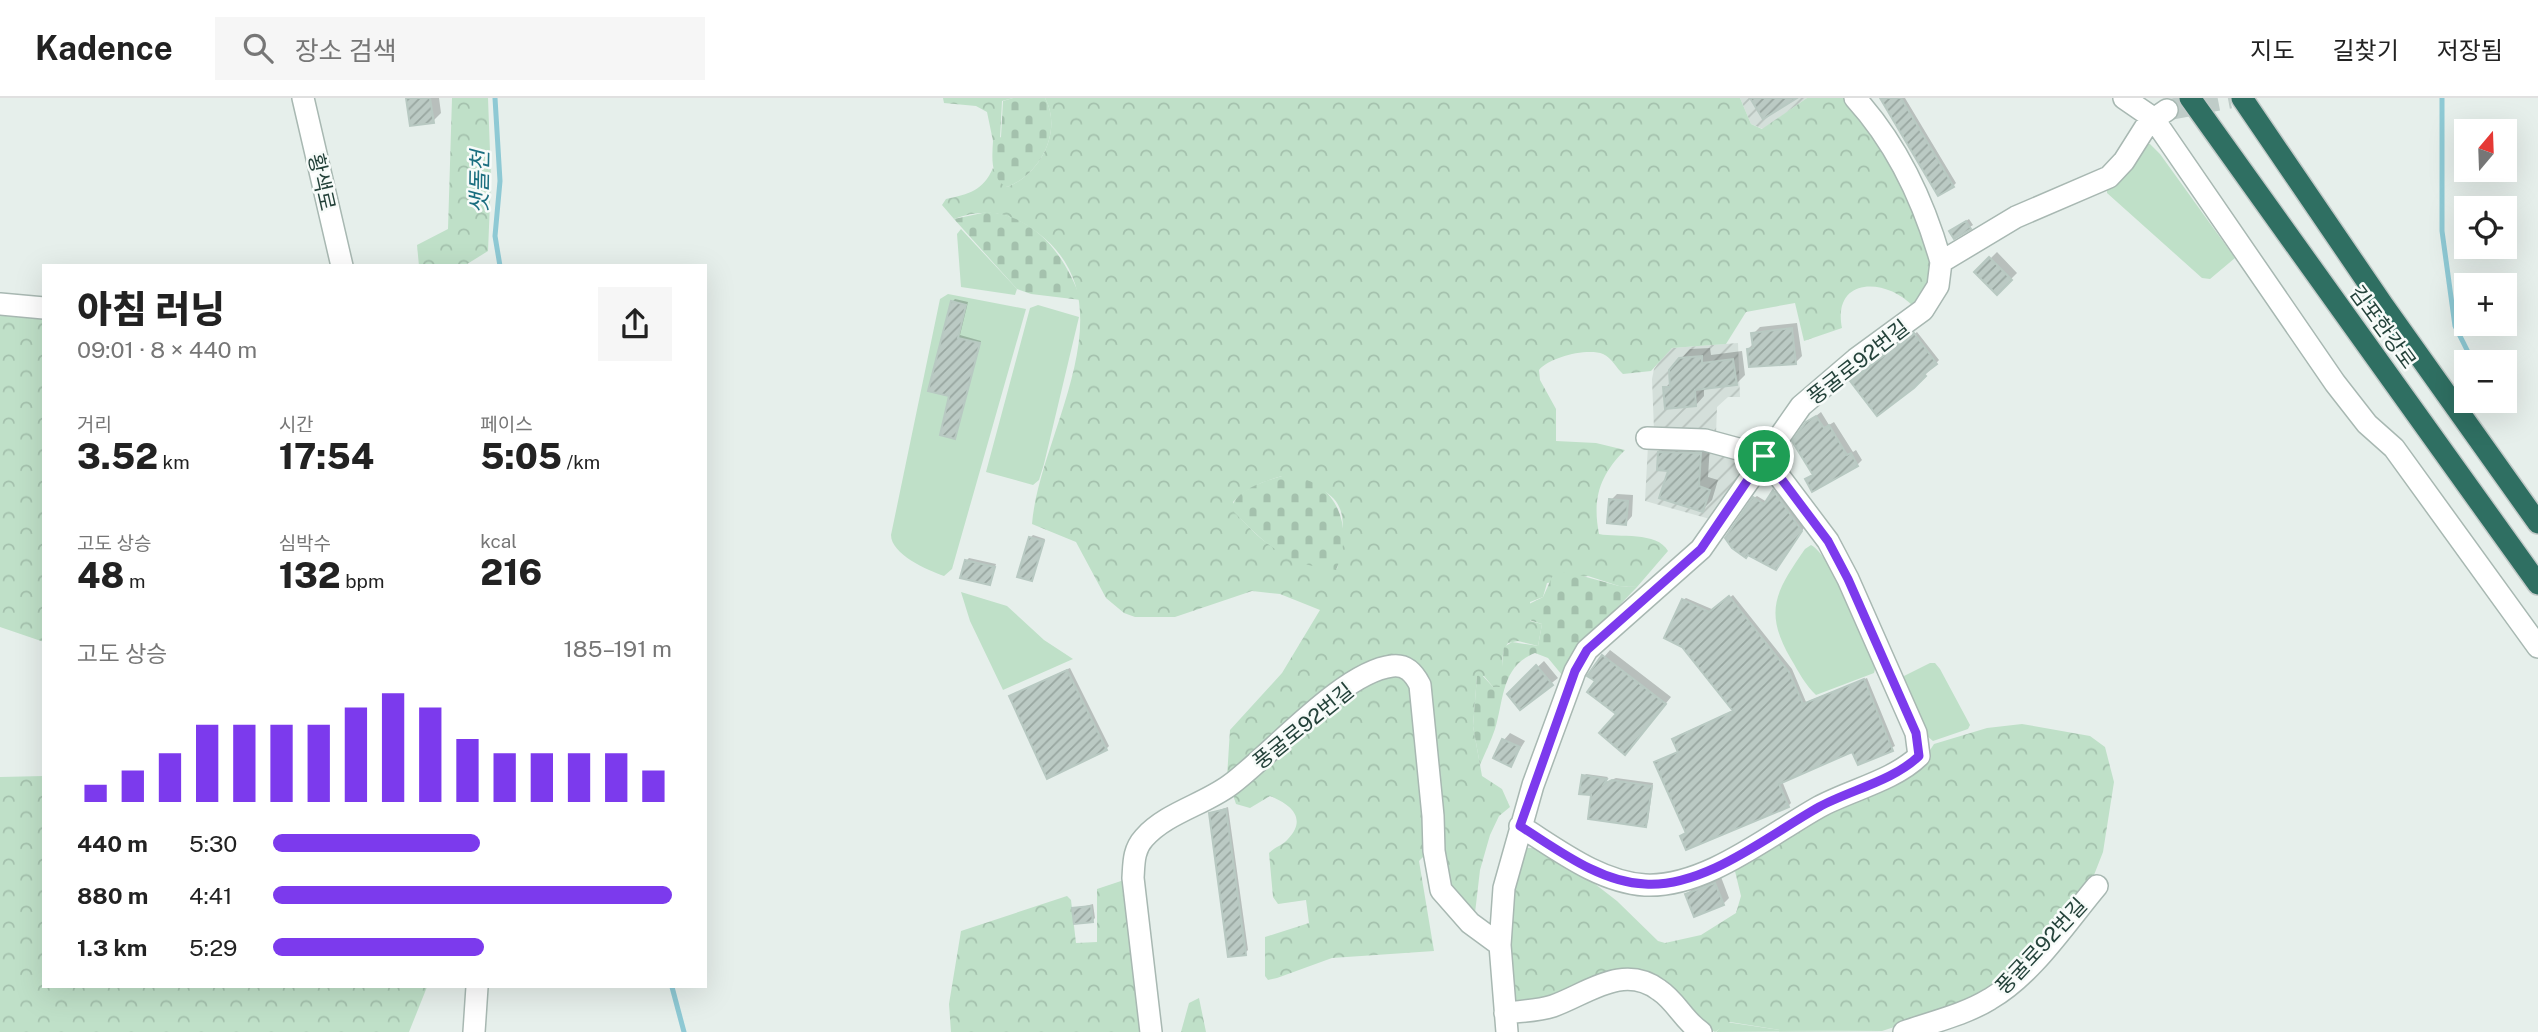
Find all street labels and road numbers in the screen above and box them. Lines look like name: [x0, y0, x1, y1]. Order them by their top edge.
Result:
street label: 황색로: [303, 151, 341, 213]
street label: 김포한강로: [2344, 281, 2422, 373]
street label: 풍굴로92번길: [1802, 315, 1914, 409]
street label: 풍굴로92번길: [1248, 678, 1358, 774]
street label: 풍굴로92번길: [1990, 893, 2092, 999]

